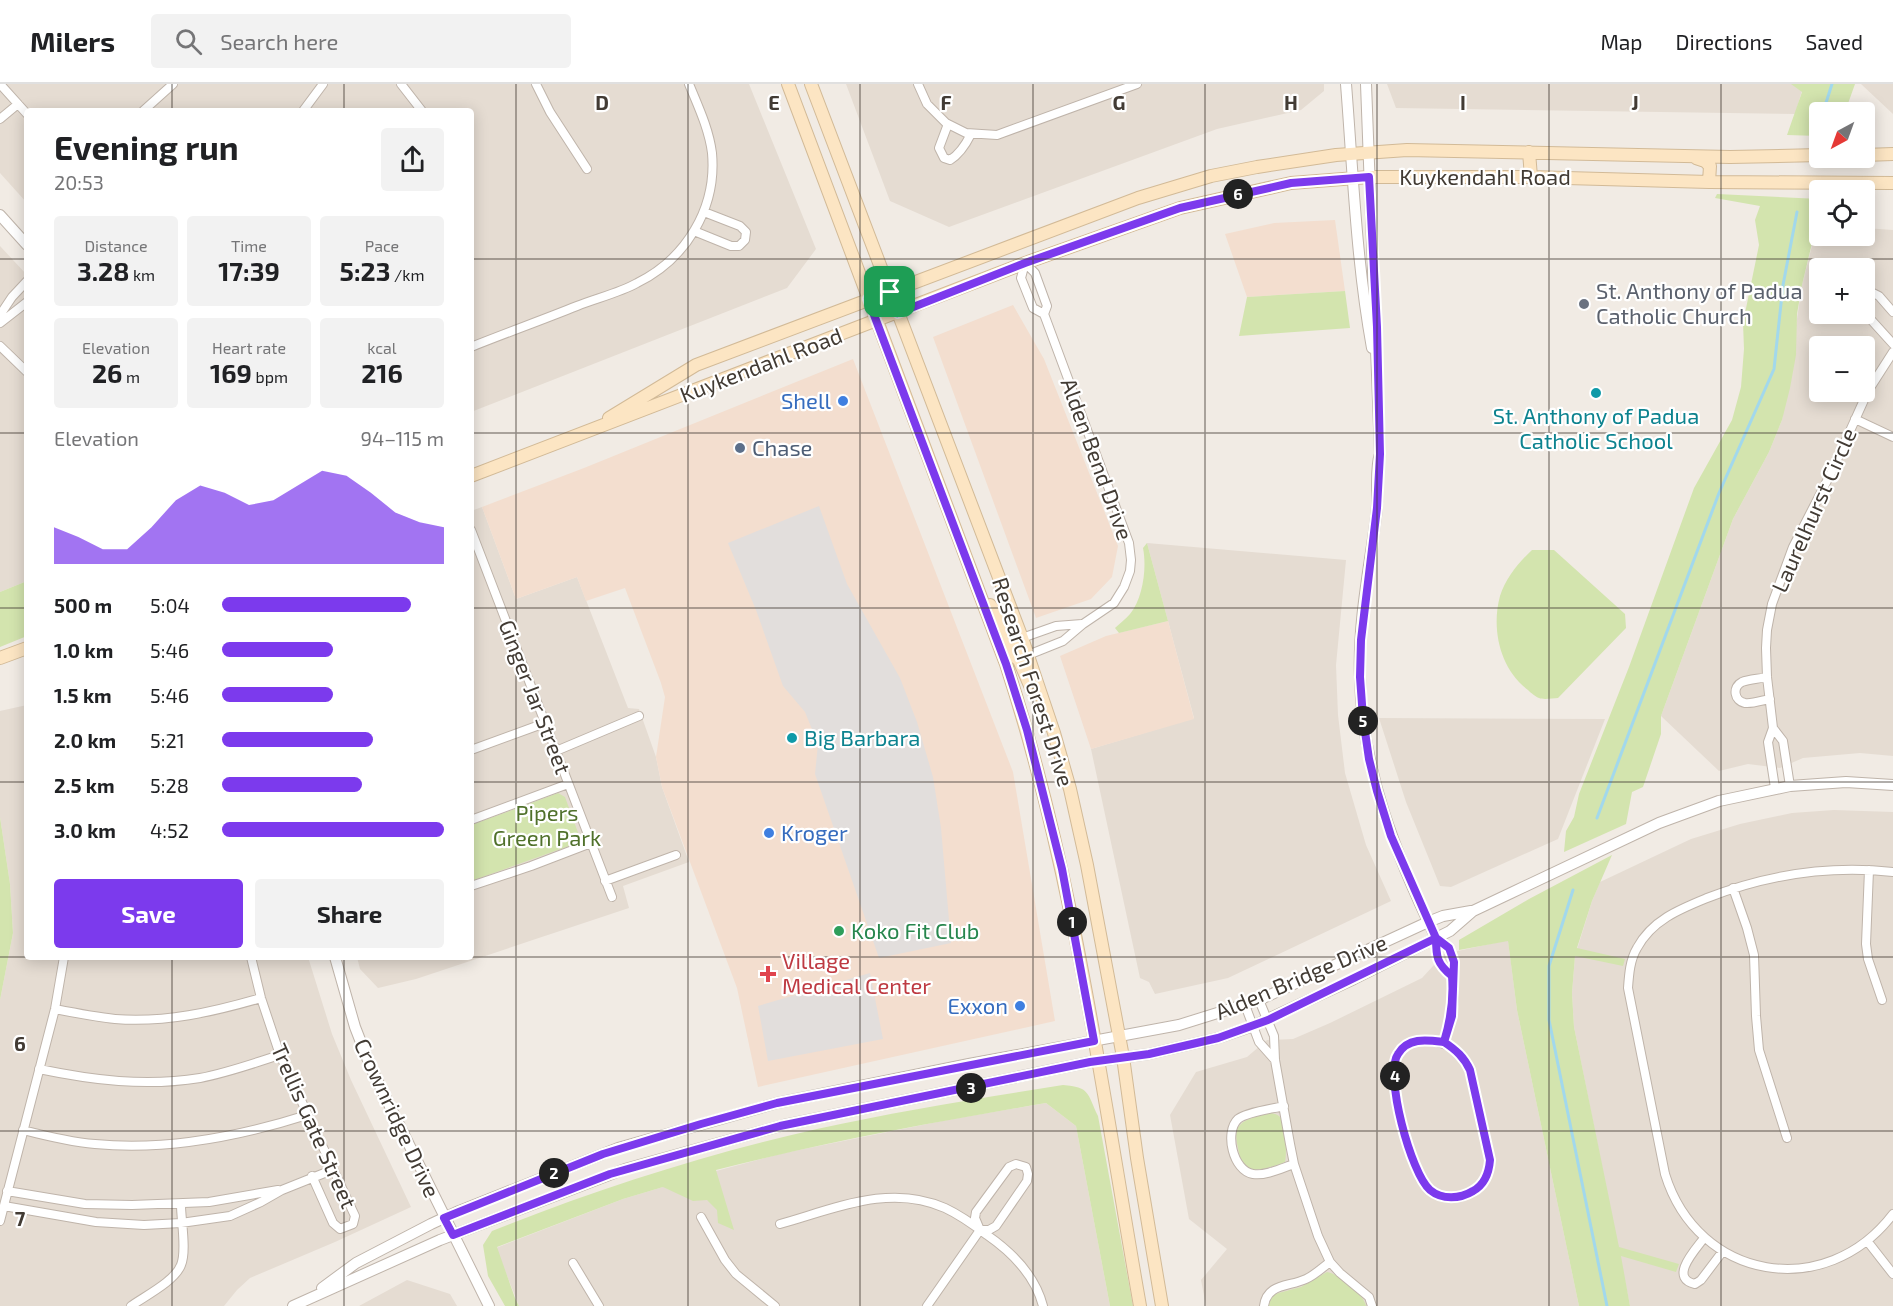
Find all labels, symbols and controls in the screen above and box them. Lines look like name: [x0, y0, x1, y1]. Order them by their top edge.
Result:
search box: [151, 14, 571, 68]
text: Milers: [30, 24, 115, 58]
icon: search: [172, 25, 205, 58]
text: Search here: [220, 28, 338, 54]
text: Map: [1600, 29, 1643, 54]
text: Directions: [1676, 29, 1772, 54]
text: Saved: [1805, 29, 1863, 54]
text: D: [595, 90, 609, 114]
text: E: [768, 90, 780, 114]
text: F: [940, 90, 952, 114]
text: G: [1113, 90, 1125, 114]
text: H: [1284, 90, 1298, 114]
text: I: [1460, 90, 1466, 114]
text: J: [1631, 90, 1639, 114]
north arrow: [1809, 102, 1875, 168]
map controls: [1809, 102, 1875, 402]
text: Evening run: [54, 127, 239, 167]
button: share: [381, 128, 444, 191]
street label: Kuykendahl Road: [1399, 163, 1571, 189]
text: 20:53: [54, 170, 104, 194]
pin: 6: [1223, 179, 1253, 209]
button: locate: [1809, 180, 1875, 246]
text: 6: [1233, 184, 1243, 203]
text: Distance: [84, 236, 148, 255]
text: Time: [231, 236, 267, 255]
text: Pace: [365, 236, 399, 255]
text: 3.28: [77, 255, 129, 286]
text: 17:39: [218, 255, 280, 286]
text: 5:23: [340, 255, 390, 286]
button: +: [1809, 258, 1875, 324]
text: km: [129, 265, 155, 284]
text: /km: [390, 265, 424, 284]
pin: [864, 266, 915, 317]
icon: arrive: [873, 275, 906, 308]
place label: St. Anthony of Padua Catholic Church: [1596, 277, 1803, 328]
marker: St. Anthony of Padua Catholic Church: [1577, 297, 1591, 311]
street label: Kuykendahl Road: [676, 321, 845, 407]
button: −: [1809, 336, 1875, 402]
text: Elevation: [82, 338, 150, 357]
text: Heart rate: [212, 338, 286, 357]
text: kcal: [367, 338, 397, 357]
text: 26: [92, 357, 122, 388]
text: 169: [210, 357, 252, 388]
text: 216: [361, 357, 403, 388]
text: m: [122, 367, 140, 386]
text: bpm: [252, 367, 288, 386]
street label: Alden Bend Drive: [1057, 374, 1139, 543]
marker: St. Anthony of Padua Catholic School: [1589, 386, 1603, 400]
place label: Shell: [781, 387, 831, 413]
marker: Shell: [836, 394, 850, 408]
place label: St. Anthony of Padua Catholic School: [1493, 402, 1699, 453]
street label: Laurelhurst Circle: [1765, 423, 1861, 596]
text: Elevation: [54, 426, 139, 450]
text: 94–115 m: [360, 426, 444, 450]
place label: Chase: [752, 434, 812, 460]
marker: Chase: [733, 441, 747, 455]
street label: Research Forest Drive: [988, 574, 1080, 790]
text: 500 m: [54, 593, 112, 617]
text: 5:04: [150, 593, 190, 617]
street label: Ginger Jar Street: [495, 616, 577, 777]
text: 1.0 km: [54, 638, 113, 662]
text: 5:46: [150, 638, 189, 662]
text: 1.5 km: [54, 683, 112, 707]
text: 5:46: [150, 683, 189, 707]
pin: 5: [1348, 706, 1378, 736]
text: 5: [1359, 711, 1367, 730]
place label: Big Barbara: [804, 724, 920, 750]
text: 2.0 km: [54, 728, 116, 752]
text: 5:21: [150, 728, 185, 752]
marker: Big Barbara: [785, 731, 799, 745]
text: 2.5 km: [54, 773, 115, 797]
text: 5:28: [150, 773, 189, 797]
park label: Pipers Green Park: [493, 799, 601, 850]
text: 3.0 km: [54, 818, 116, 842]
text: 4:52: [150, 818, 189, 842]
place label: Kroger: [781, 819, 848, 845]
marker: Kroger: [762, 826, 776, 840]
button: Save: [54, 879, 243, 948]
button: Share: [255, 879, 444, 948]
pin: 1: [1057, 907, 1087, 937]
text: 1: [1069, 912, 1075, 931]
place label: Koko Fit Club: [851, 917, 979, 943]
marker: Koko Fit Club: [832, 924, 846, 938]
street label: Alden Bridge Drive: [1211, 928, 1390, 1024]
place label: Village Medical Center: [782, 947, 931, 998]
marker: Village Medical Center: [759, 965, 777, 983]
place label: Exxon: [947, 992, 1008, 1018]
marker: Exxon: [1013, 999, 1027, 1013]
text: 6: [14, 1031, 26, 1055]
street label: Crownridge Drive: [350, 1034, 446, 1201]
street label: Trellis Gate Street: [267, 1039, 363, 1212]
pin: 4: [1380, 1061, 1410, 1091]
text: 4: [1390, 1066, 1400, 1085]
pin: 3: [956, 1073, 986, 1103]
text: 3: [966, 1078, 976, 1097]
pin: 2: [539, 1158, 569, 1188]
text: 2: [549, 1163, 559, 1182]
text: 7: [15, 1206, 26, 1230]

